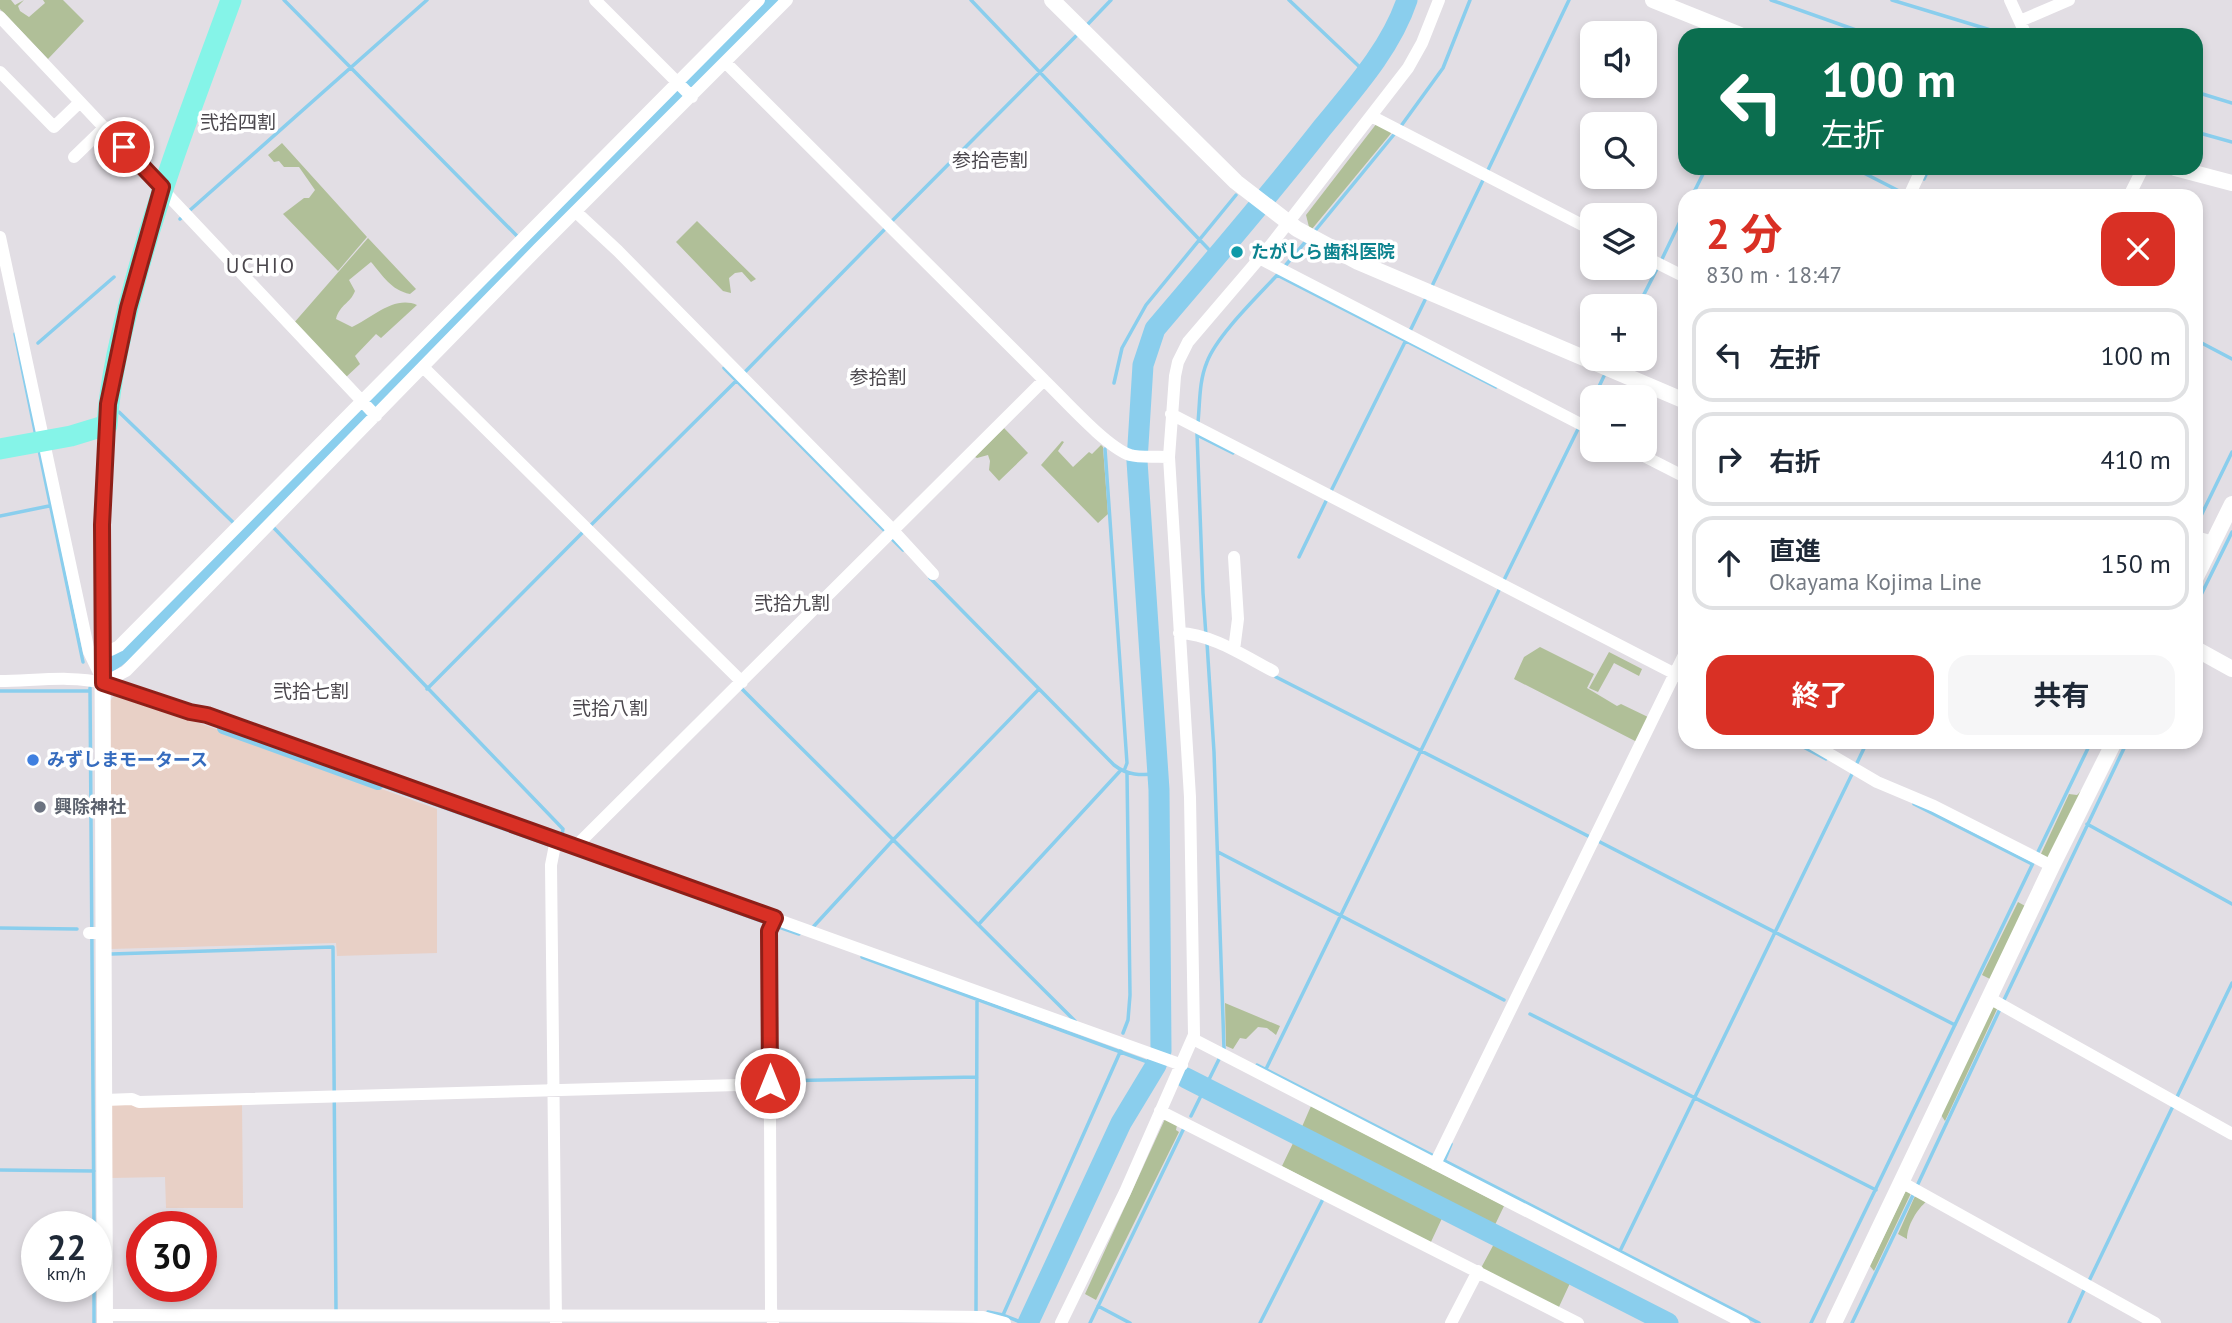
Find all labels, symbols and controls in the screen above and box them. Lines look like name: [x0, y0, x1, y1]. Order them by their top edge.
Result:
map controls: [1580, 21, 1657, 462]
button: sound: [1580, 21, 1657, 98]
text: 100 m: [1821, 47, 1956, 111]
icon: left: [1706, 56, 1797, 147]
district label: 弐拾四割: [200, 110, 276, 134]
button: search: [1580, 112, 1657, 189]
text: 左折: [1821, 113, 1885, 155]
pin: [94, 117, 154, 177]
icon: arrive: [105, 128, 143, 166]
district label: 参拾壱割: [952, 148, 1028, 172]
button: layers: [1580, 203, 1657, 280]
text: 2 分: [1706, 206, 1782, 261]
button: close: [2101, 212, 2175, 286]
place label: たがしら歯科医院: [1251, 240, 1395, 263]
marker: たがしら歯科医院: [1229, 244, 1245, 260]
district label: UCHIO: [226, 252, 296, 279]
text: 830 m · 18:47: [1706, 260, 1842, 289]
button: +: [1580, 294, 1657, 371]
icon: left: [1710, 336, 1748, 374]
text: 100 m: [2100, 339, 2171, 372]
text: 左折: [1769, 341, 1821, 374]
district label: 参拾割: [849, 365, 907, 389]
button: −: [1580, 385, 1657, 462]
icon: right: [1710, 440, 1748, 478]
text: 410 m: [2100, 443, 2171, 476]
text: 右折: [1769, 445, 1821, 478]
text: 直進: [1769, 534, 1821, 567]
icon: ahead: [1710, 544, 1748, 582]
text: 150 m: [2100, 547, 2171, 580]
text: Okayama Kojima Line: [1769, 567, 1982, 596]
district label: 弐拾九割: [754, 591, 830, 615]
button: 終了: [1706, 655, 1934, 735]
button: 共有: [1948, 655, 2175, 735]
district label: 弐拾七割: [273, 679, 349, 703]
district label: 弐拾八割: [572, 696, 648, 720]
place label: みずしまモータース: [47, 748, 208, 771]
marker: みずしまモータース: [25, 752, 41, 768]
place label: 興除神社: [54, 795, 126, 818]
marker: 興除神社: [32, 799, 48, 815]
position arrow: [733, 1046, 807, 1120]
speed limit sign: 30: [126, 1211, 217, 1302]
text: 22: [47, 1224, 86, 1270]
text: km/h: [47, 1262, 86, 1285]

